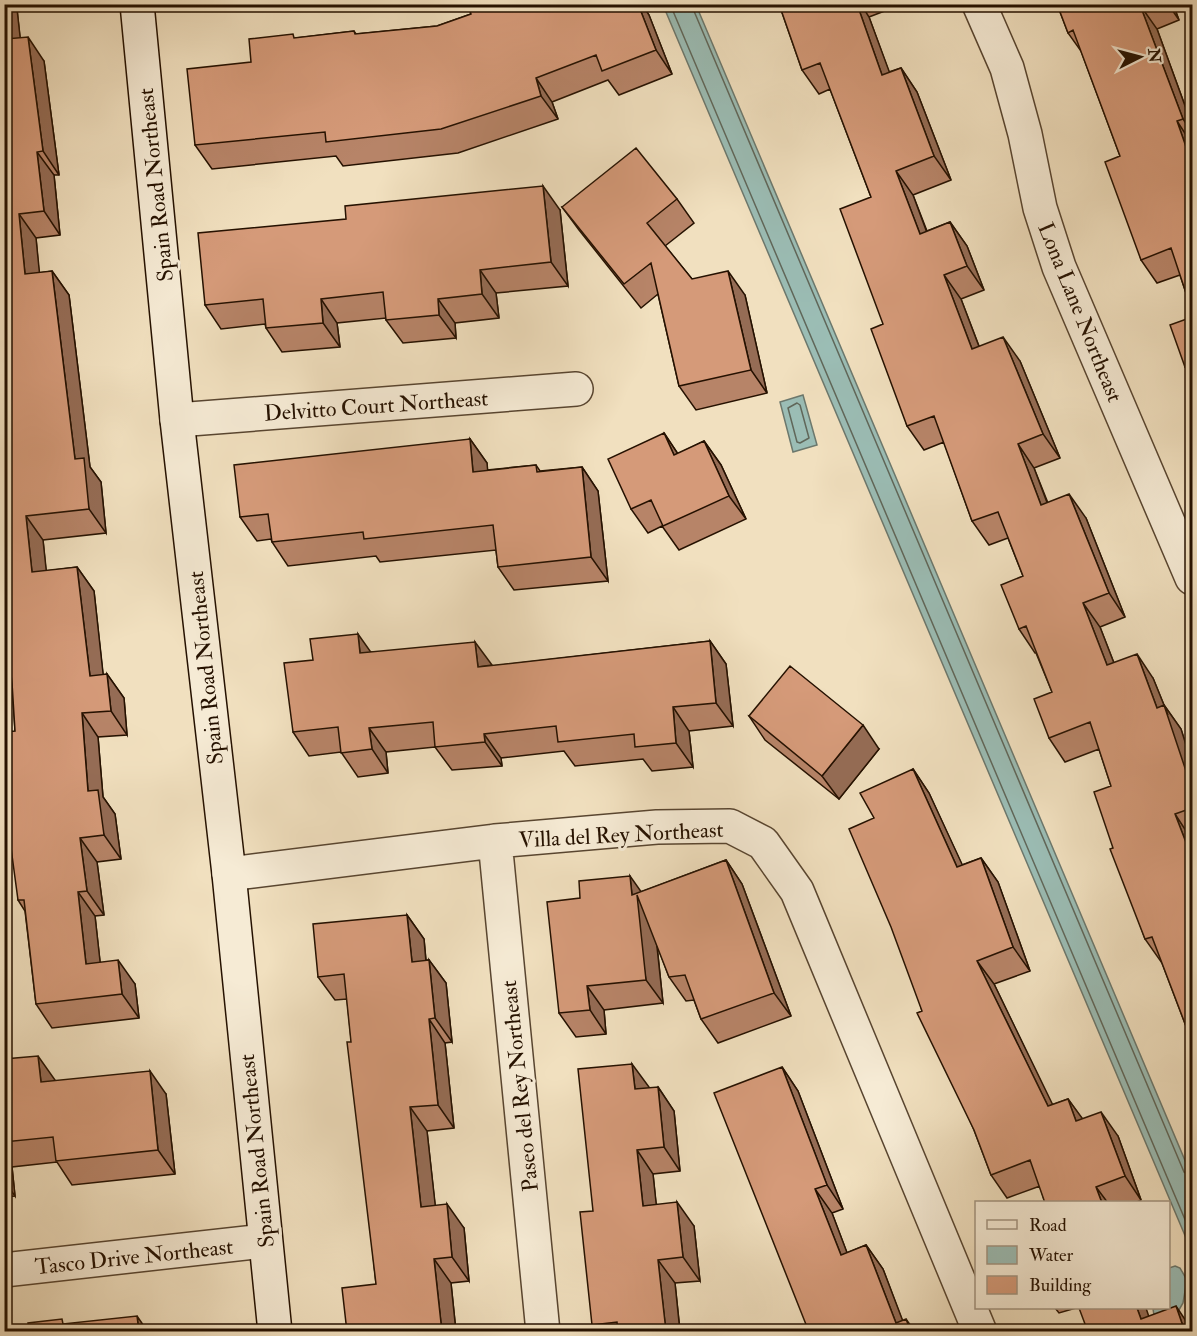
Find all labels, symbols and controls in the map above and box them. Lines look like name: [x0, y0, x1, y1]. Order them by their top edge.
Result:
north arrow: [1110, 27, 1170, 87]
text: N: [1143, 46, 1165, 64]
street label: Spain Road Northeast: [132, 87, 181, 283]
street label: Lona Lane Northeast: [1031, 218, 1129, 406]
street label: Delvitto Court Northeast: [263, 384, 489, 428]
street label: Spain Road Northeast: [182, 570, 231, 766]
street label: Villa del Rey Northeast: [518, 816, 724, 854]
street label: Paseo del Rey Northeast: [495, 979, 545, 1193]
street label: Spain Road Northeast: [233, 1053, 282, 1249]
legend: [975, 1201, 1170, 1309]
text: Road: [1029, 1214, 1067, 1237]
street label: Tasco Drive Northeast: [34, 1233, 235, 1281]
text: Water: [1028, 1244, 1073, 1267]
text: Building: [1029, 1274, 1092, 1297]

